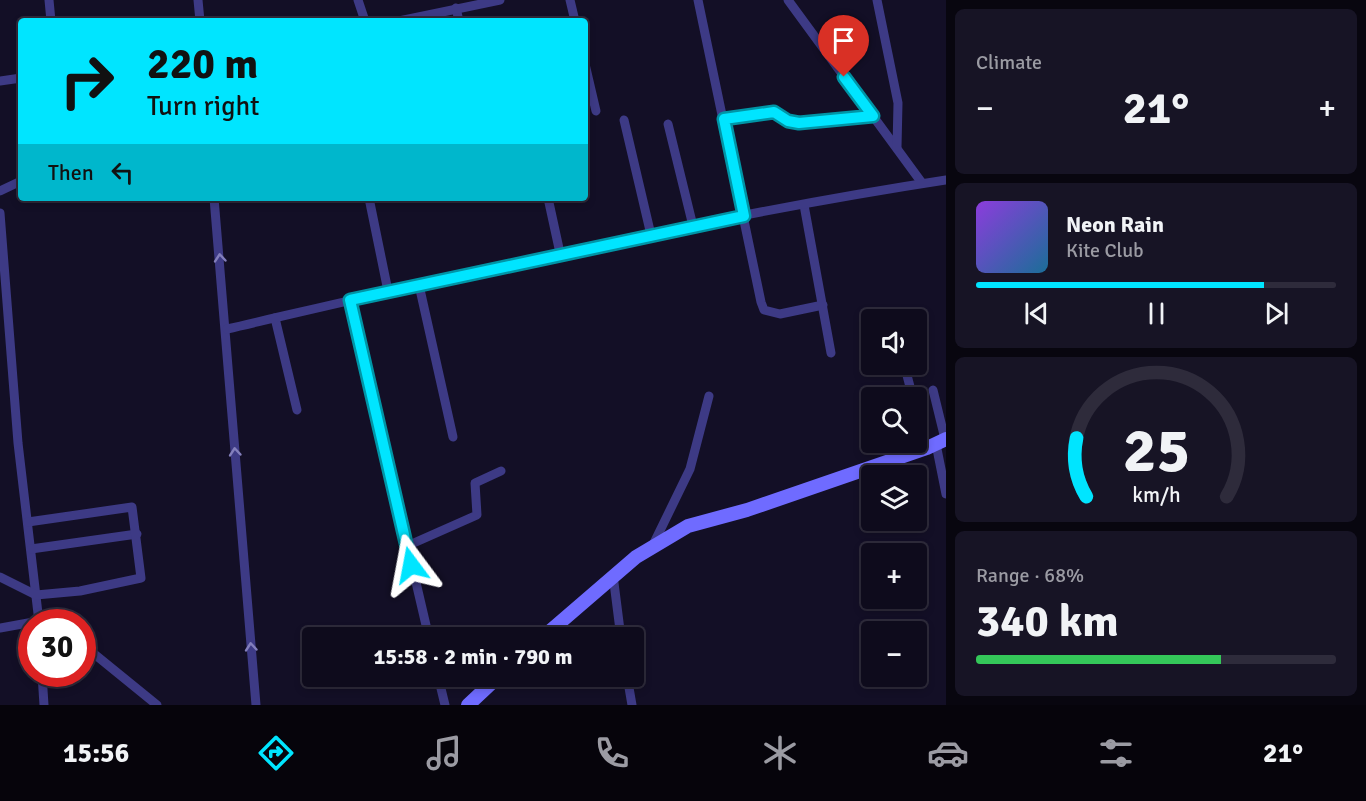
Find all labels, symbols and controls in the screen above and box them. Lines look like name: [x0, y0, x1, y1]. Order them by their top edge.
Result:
pin: [818, 15, 869, 77]
icon: arrive: [827, 24, 860, 57]
text: 220 m: [147, 39, 258, 90]
icon: right: [48, 42, 126, 120]
text: Climate: [976, 50, 1042, 75]
text: 21°: [1123, 81, 1189, 136]
text: −: [976, 88, 994, 129]
text: +: [1318, 88, 1336, 129]
text: Turn right: [147, 90, 260, 123]
icon: left: [106, 156, 139, 189]
text: Then: [48, 159, 94, 186]
text: Neon Rain: [1066, 211, 1164, 238]
text: Kite Club: [1066, 238, 1144, 263]
one-way arrow: [214, 253, 227, 263]
icon: previous: [1020, 297, 1053, 330]
icon: pause: [1140, 297, 1173, 330]
icon: next: [1260, 297, 1293, 330]
map controls: [861, 309, 927, 687]
button: sound: [861, 309, 927, 375]
button: search: [861, 387, 927, 453]
text: 25: [1122, 412, 1190, 489]
one-way arrow: [228, 448, 241, 457]
button: layers: [861, 465, 927, 531]
text: km/h: [1132, 482, 1180, 508]
position arrow: [379, 533, 443, 597]
button: +: [861, 543, 927, 609]
text: Range · 68%: [976, 563, 1084, 588]
text: 340 km: [976, 594, 1119, 649]
speed limit sign: 30: [18, 609, 96, 687]
button: −: [861, 621, 927, 687]
one-way arrow: [245, 642, 258, 651]
text: 15:58 · 2 min · 790 m: [373, 643, 573, 670]
icon: directions: [255, 732, 297, 774]
icon: music: [423, 732, 465, 774]
icon: phone: [591, 732, 633, 774]
icon: climate: [759, 732, 801, 774]
icon: car: [927, 732, 969, 774]
icon: filters: [1095, 732, 1137, 774]
text: 15:56: [63, 737, 129, 770]
text: 21°: [1263, 737, 1303, 770]

